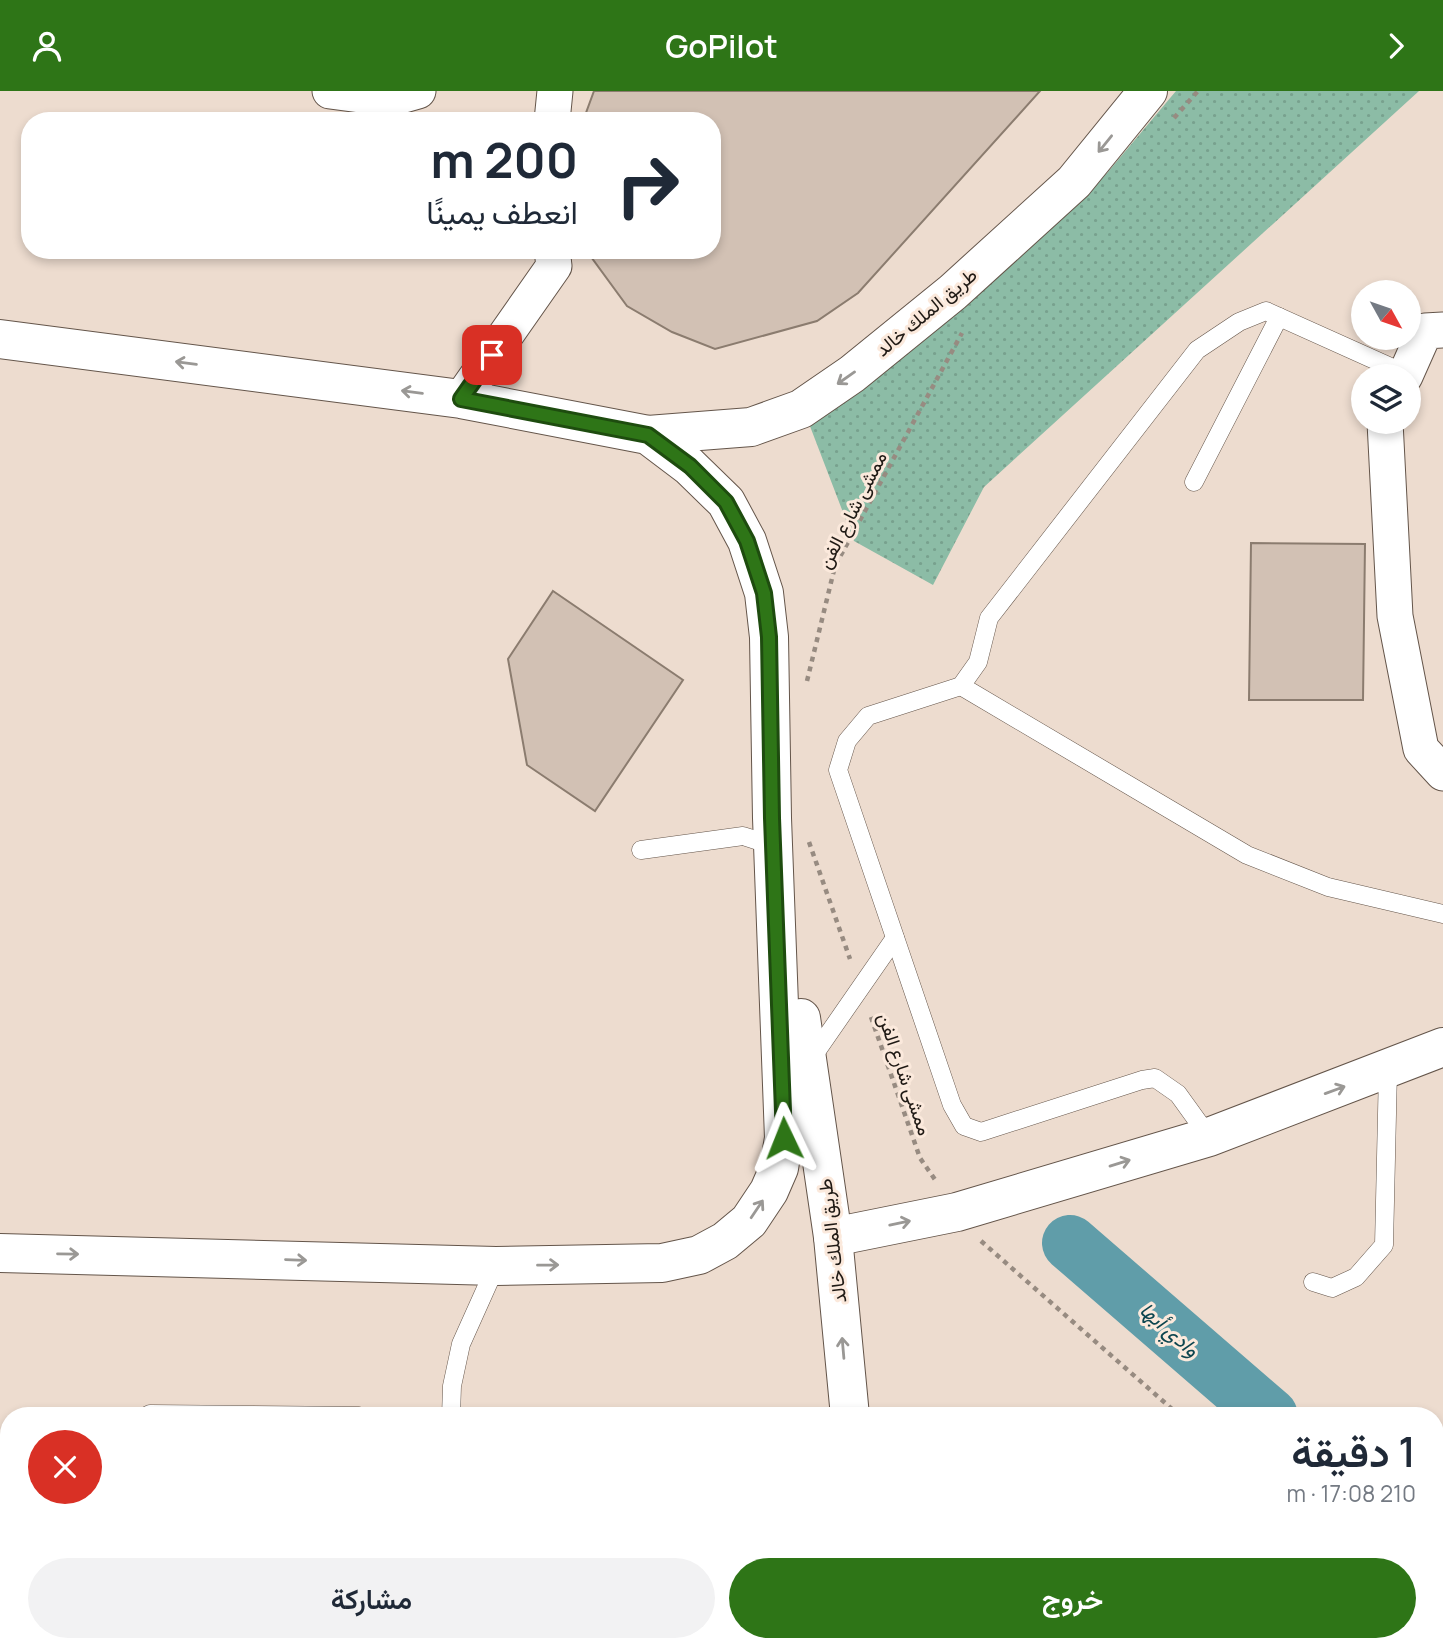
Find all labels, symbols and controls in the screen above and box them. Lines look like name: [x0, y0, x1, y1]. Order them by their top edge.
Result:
text: GoPilot: [665, 24, 778, 68]
icon: person: [28, 27, 66, 65]
icon: forward: [1377, 27, 1415, 65]
text: 200 m: [430, 126, 578, 193]
one-way arrow: [1097, 134, 1113, 152]
icon: right: [602, 140, 693, 231]
text: انعطف يمينًا: [426, 190, 578, 234]
street label: طريق الملك خالد: [870, 262, 982, 362]
north arrow: [1351, 280, 1421, 350]
map controls: [1351, 280, 1421, 434]
pin: [462, 325, 522, 385]
icon: arrive: [473, 336, 511, 374]
one-way arrow: [176, 356, 198, 369]
button: layers: [1351, 364, 1421, 434]
one-way arrow: [837, 371, 856, 385]
one-way arrow: [401, 386, 424, 399]
street label: ممشى شارع الفن: [811, 447, 893, 573]
street label: ممشى شارع الفن: [872, 1009, 938, 1139]
one-way arrow: [1323, 1083, 1345, 1095]
position arrow: [747, 1101, 821, 1175]
one-way arrow: [1108, 1156, 1130, 1169]
street label: طريق الملك خالد: [811, 1177, 853, 1305]
one-way arrow: [750, 1200, 764, 1219]
one-way arrow: [888, 1216, 911, 1230]
one-way arrow: [56, 1248, 79, 1261]
one-way arrow: [284, 1254, 307, 1267]
one-way arrow: [536, 1258, 559, 1272]
water label: وادي أبها: [1132, 1295, 1206, 1366]
one-way arrow: [837, 1337, 850, 1360]
text: 1 دقيقة: [1291, 1422, 1416, 1480]
button: close: [28, 1430, 102, 1504]
text: 210 m · 17:08: [1287, 1477, 1416, 1509]
button: مشاركة: [28, 1558, 715, 1638]
button: خروج: [729, 1558, 1416, 1638]

